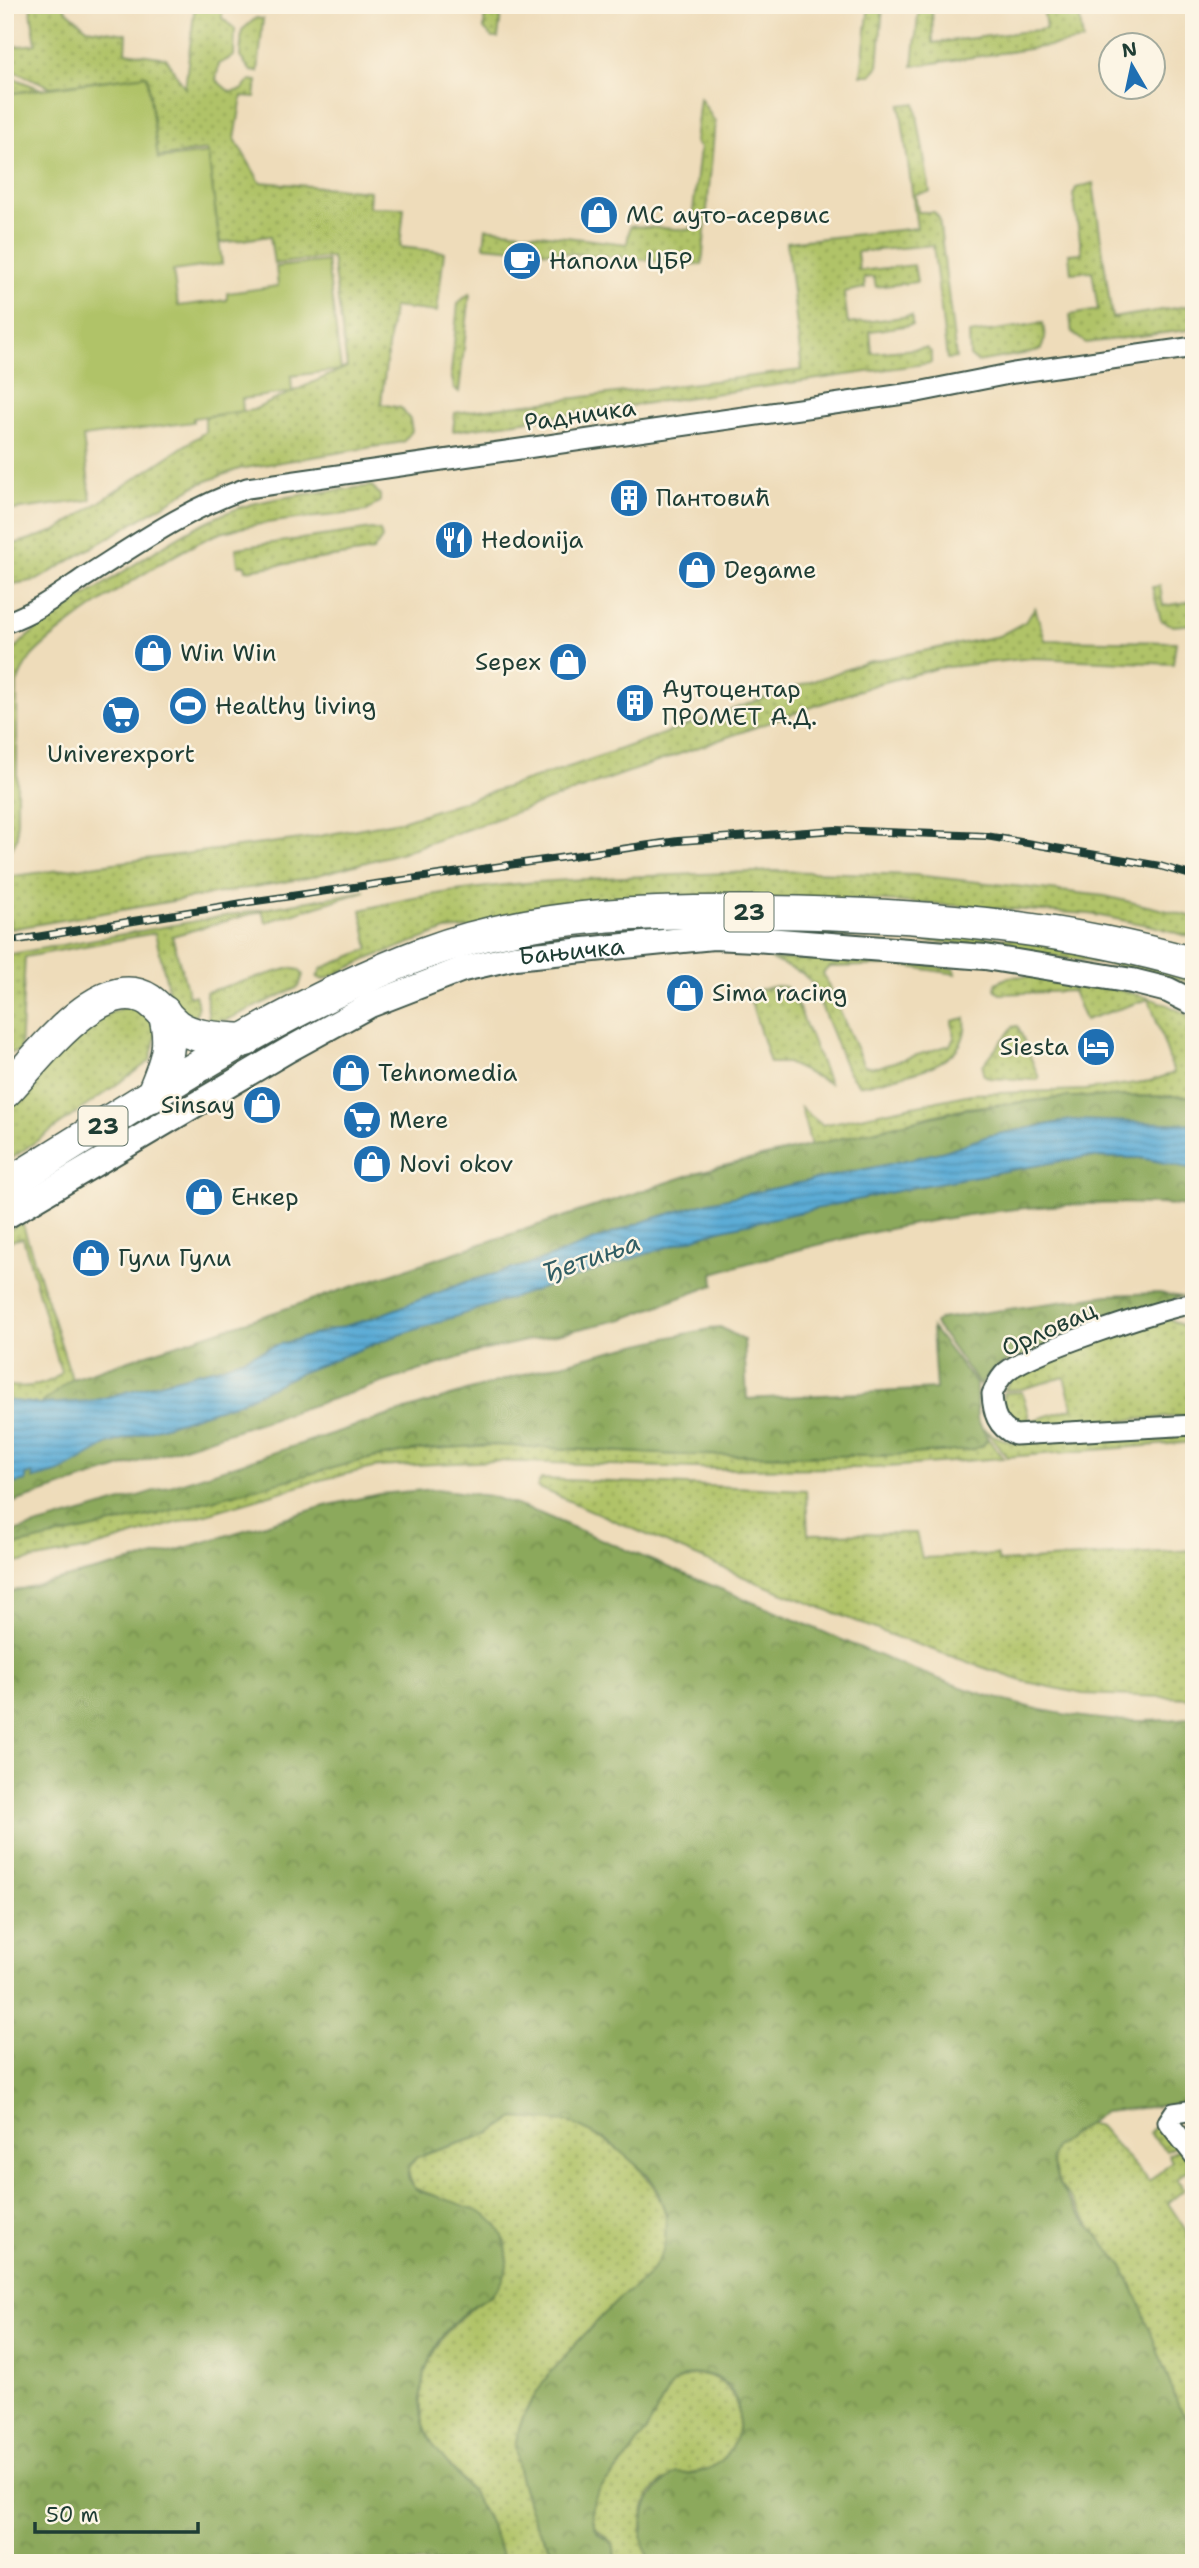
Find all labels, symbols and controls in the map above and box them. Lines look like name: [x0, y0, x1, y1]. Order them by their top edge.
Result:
north arrow: [1098, 32, 1168, 102]
text: N: [1120, 36, 1139, 63]
shop icon: МС ауто-асервис: [578, 194, 620, 236]
place label: МС ауто-асервис: [626, 199, 830, 231]
cafe icon: Наполи ЦБР: [501, 240, 543, 282]
place label: Наполи ЦБР: [549, 245, 693, 277]
street label: Радничка: [522, 391, 638, 439]
building icon: Пантовић: [608, 477, 650, 519]
place label: Пантовић: [656, 482, 771, 514]
restaurant icon: Hedonija: [433, 519, 475, 561]
place label: Hedonija: [481, 524, 584, 556]
shop icon: Degame: [676, 549, 718, 591]
place label: Degame: [724, 554, 817, 586]
shop icon: Win Win: [132, 632, 174, 674]
place label: Win Win: [180, 637, 276, 669]
shop icon: Sepex: [547, 641, 589, 683]
place label: Sepex: [475, 646, 541, 678]
place label: Аутоцентар ПРОМЕТ А.Д.: [662, 673, 817, 733]
building icon: Аутоцентар ПРОМЕТ А.Д.: [614, 682, 656, 724]
sports icon: Healthy living: [167, 685, 209, 727]
place label: Healthy living: [215, 690, 376, 722]
supermarket icon: Univerexport: [100, 694, 142, 736]
place label: Univerexport: [47, 738, 195, 770]
road number: 23: [724, 892, 774, 931]
street label: Бањичка: [517, 930, 626, 973]
shop icon: Sima racing: [664, 972, 706, 1014]
place label: Sima racing: [712, 977, 847, 1009]
hotel icon: Siesta: [1075, 1026, 1117, 1068]
place label: Siesta: [1000, 1031, 1069, 1063]
shop icon: Tehnomedia: [330, 1052, 372, 1094]
place label: Tehnomedia: [378, 1057, 517, 1089]
shop icon: Sinsay: [241, 1084, 283, 1126]
place label: Sinsay: [161, 1089, 235, 1121]
supermarket icon: Mere: [341, 1099, 383, 1141]
place label: Mere: [389, 1104, 449, 1136]
road number: 23: [78, 1106, 128, 1146]
shop icon: Novi okov: [351, 1143, 393, 1185]
place label: Novi okov: [399, 1148, 513, 1180]
shop icon: Енкер: [183, 1176, 225, 1218]
place label: Енкер: [231, 1181, 299, 1213]
water label: Ђетиња: [537, 1224, 645, 1290]
shop icon: Гули Гули: [70, 1237, 112, 1279]
place label: Гули Гули: [118, 1242, 232, 1274]
street label: Орловац: [996, 1294, 1102, 1364]
scale bar: [35, 2491, 198, 2535]
text: 50 m: [46, 2501, 99, 2529]

